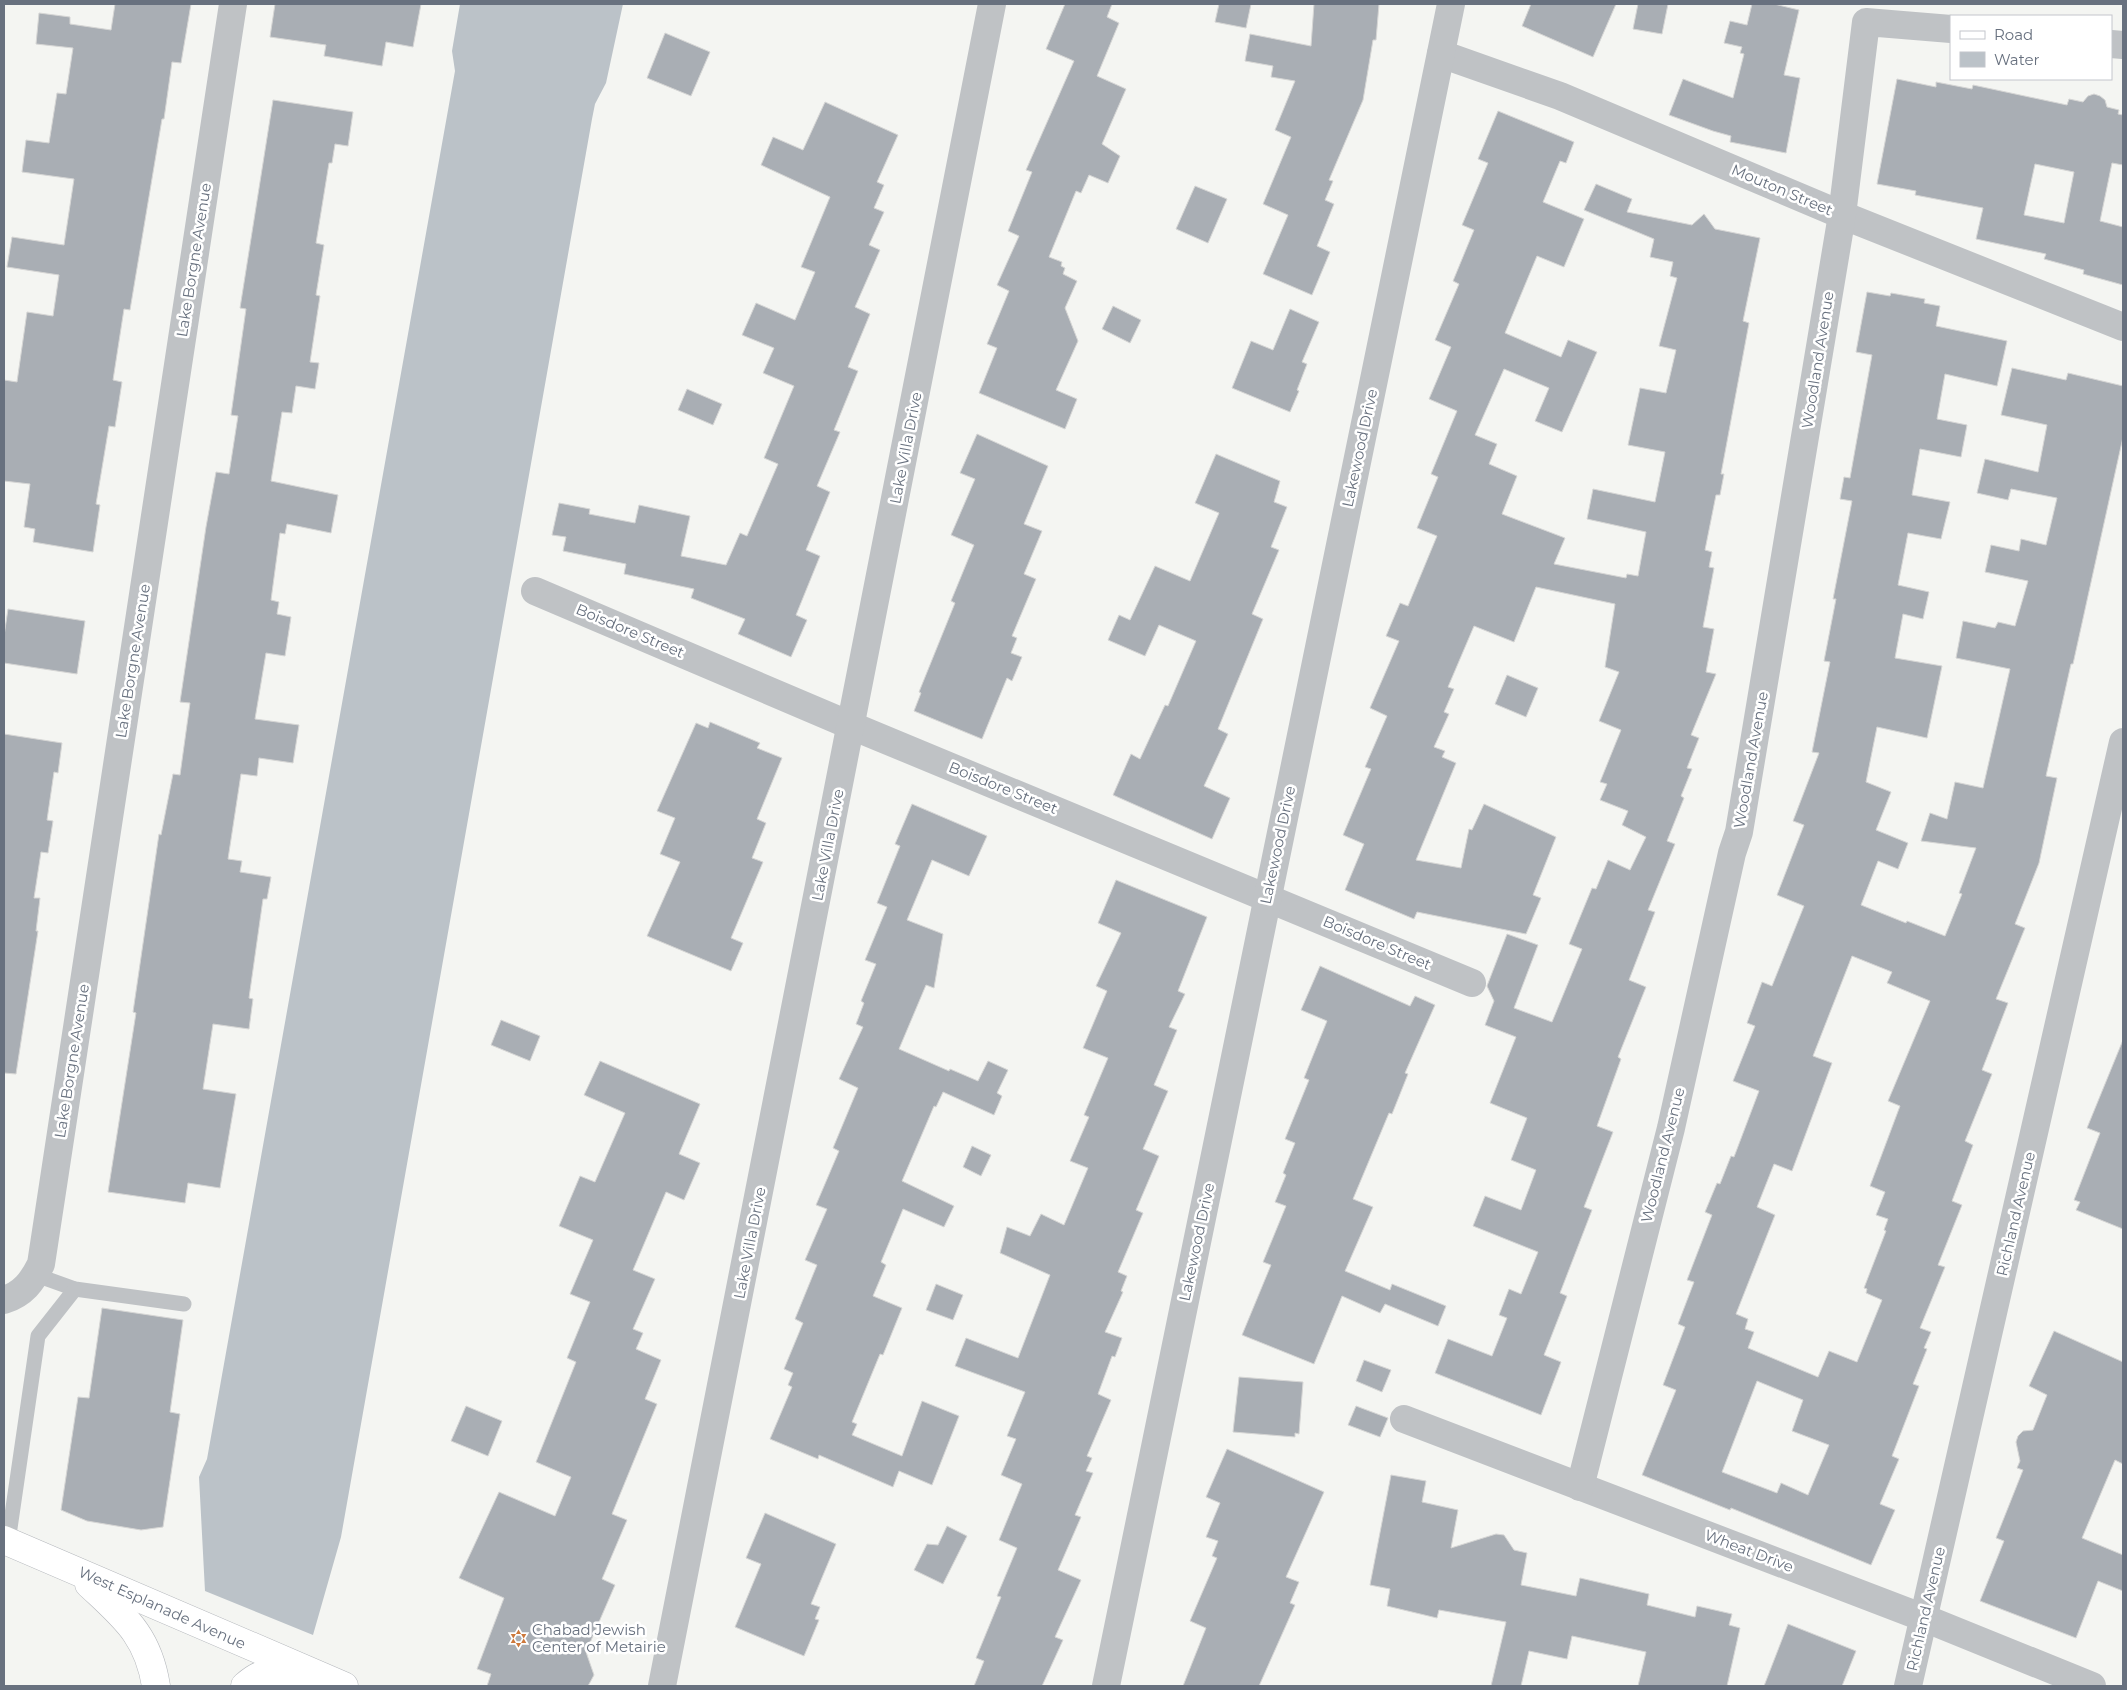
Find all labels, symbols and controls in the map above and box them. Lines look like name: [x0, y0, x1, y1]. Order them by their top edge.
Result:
legend: [1950, 15, 2112, 80]
text: Road: [1994, 25, 2033, 44]
text: Water: [1994, 50, 2040, 69]
street label: Mouton Street: [1729, 160, 1836, 219]
street label: Lake Borgne Avenue: [172, 181, 215, 338]
street label: Woodland Avenue: [1797, 290, 1838, 430]
street label: Lakewood Drive: [1338, 387, 1381, 509]
street label: Lake Villa Drive: [885, 390, 926, 506]
street label: Lake Borgne Avenue: [111, 582, 154, 739]
street label: Boisdore Street: [573, 599, 687, 662]
street label: Woodland Avenue: [1729, 690, 1772, 830]
street label: Boisdore Street: [946, 757, 1060, 818]
street label: Lakewood Drive: [1256, 784, 1299, 906]
street label: Lake Villa Drive: [807, 787, 848, 903]
street label: Boisdore Street: [1320, 911, 1434, 974]
street label: Lake Borgne Avenue: [50, 982, 93, 1139]
street label: Woodland Avenue: [1637, 1085, 1688, 1224]
street label: Richland Avenue: [1992, 1150, 2039, 1278]
street label: Lakewood Drive: [1175, 1181, 1218, 1303]
street label: Lake Villa Drive: [729, 1185, 770, 1301]
street label: Wheat Drive: [1702, 1525, 1796, 1576]
street label: Richland Avenue: [1902, 1545, 1949, 1673]
street label: West Esplanade Avenue: [76, 1562, 249, 1653]
place label: Chabad Jewish Center of Metairie: [532, 1620, 666, 1656]
synagogue icon: Chabad Jewish Center of Metairie: [508, 1629, 528, 1649]

